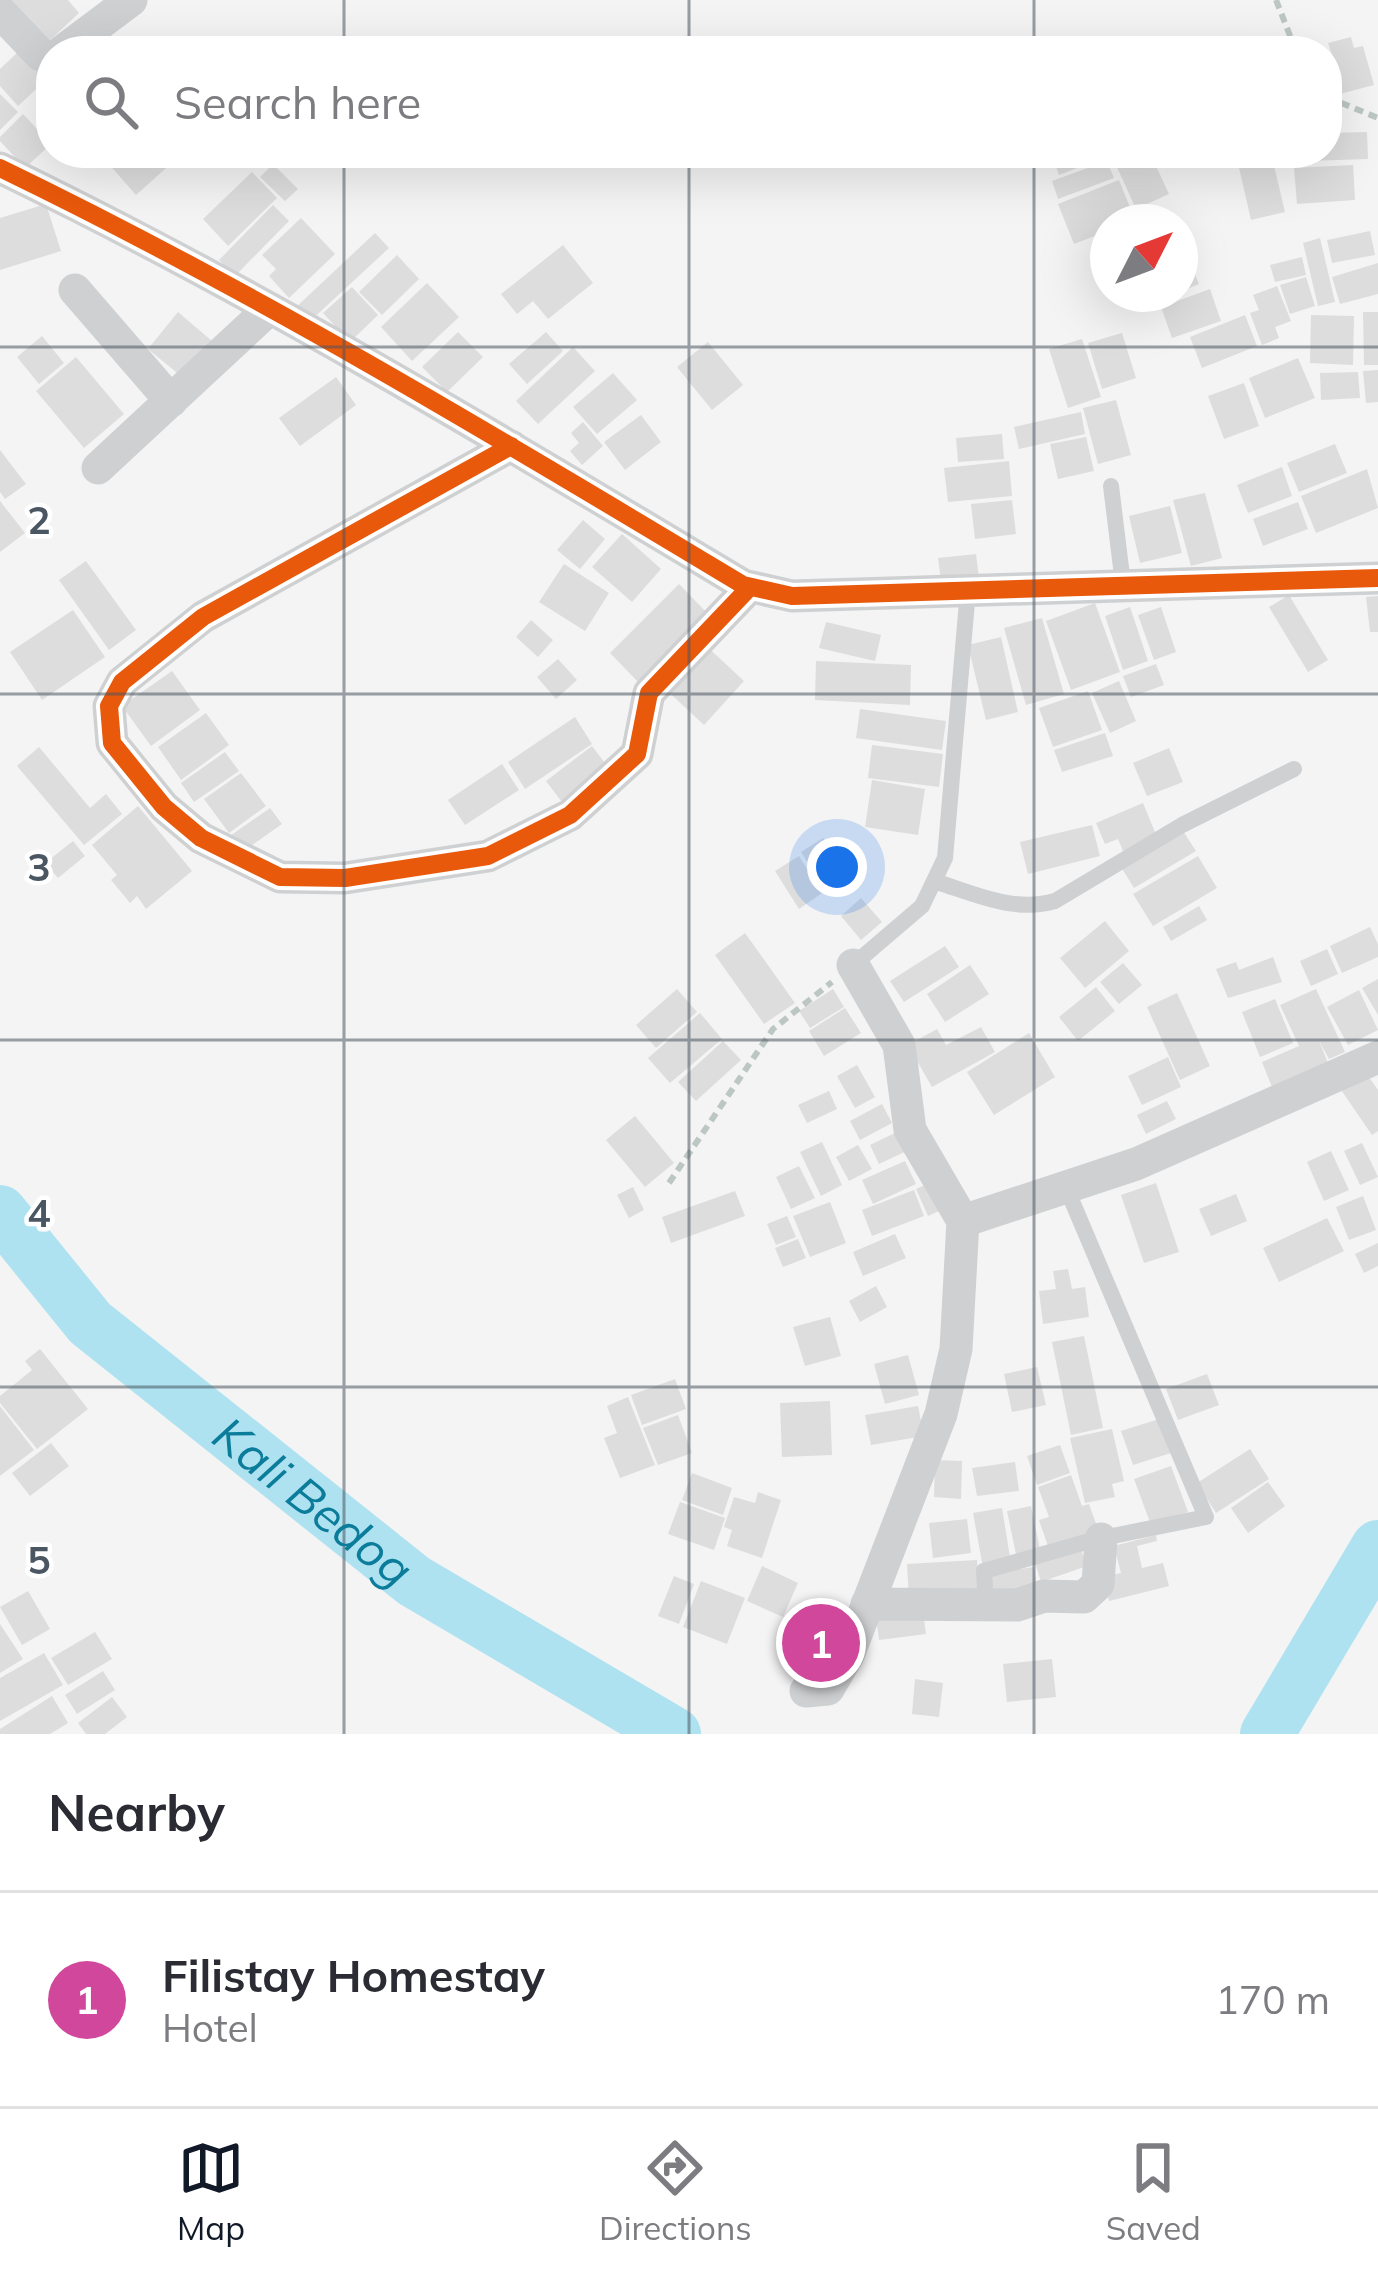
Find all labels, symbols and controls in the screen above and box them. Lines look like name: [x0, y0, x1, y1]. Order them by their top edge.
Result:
search box: [36, 36, 1342, 168]
icon: search: [78, 69, 144, 135]
text: Search here: [174, 74, 421, 130]
north arrow: [1090, 204, 1198, 312]
text: 2: [27, 495, 51, 544]
your location: [807, 837, 867, 897]
text: 3: [27, 842, 51, 891]
text: 4: [27, 1188, 51, 1237]
water label: Kali Bedog: [202, 1403, 426, 1599]
text: 5: [27, 1535, 51, 1584]
pin: 1: [782, 1598, 860, 1688]
text: Nearby: [48, 1780, 225, 1844]
text: Filistay Homestay: [162, 1947, 545, 2003]
text: 1: [75, 1975, 99, 2024]
text: 170 m: [1215, 1975, 1330, 2024]
text: Hotel: [162, 2003, 258, 2052]
tab: Map: [177, 2135, 245, 2248]
tab: Directions: [599, 2135, 752, 2248]
tab: Saved: [1106, 2135, 1201, 2248]

